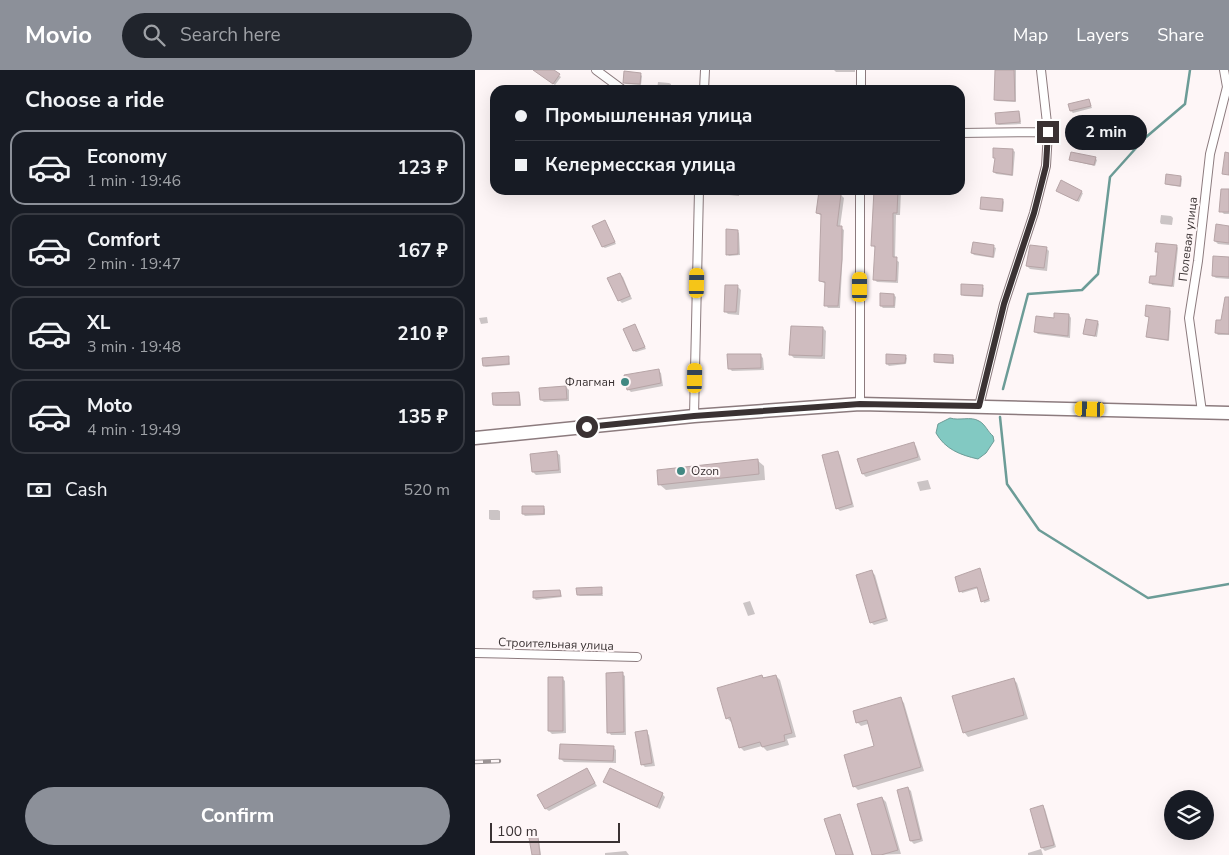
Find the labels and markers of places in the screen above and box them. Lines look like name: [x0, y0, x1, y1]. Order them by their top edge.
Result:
place label: Флагман: [565, 374, 615, 390]
marker: Флагман: [619, 376, 631, 388]
place label: Ozon: [691, 463, 719, 479]
marker: Ozon: [675, 465, 687, 477]

